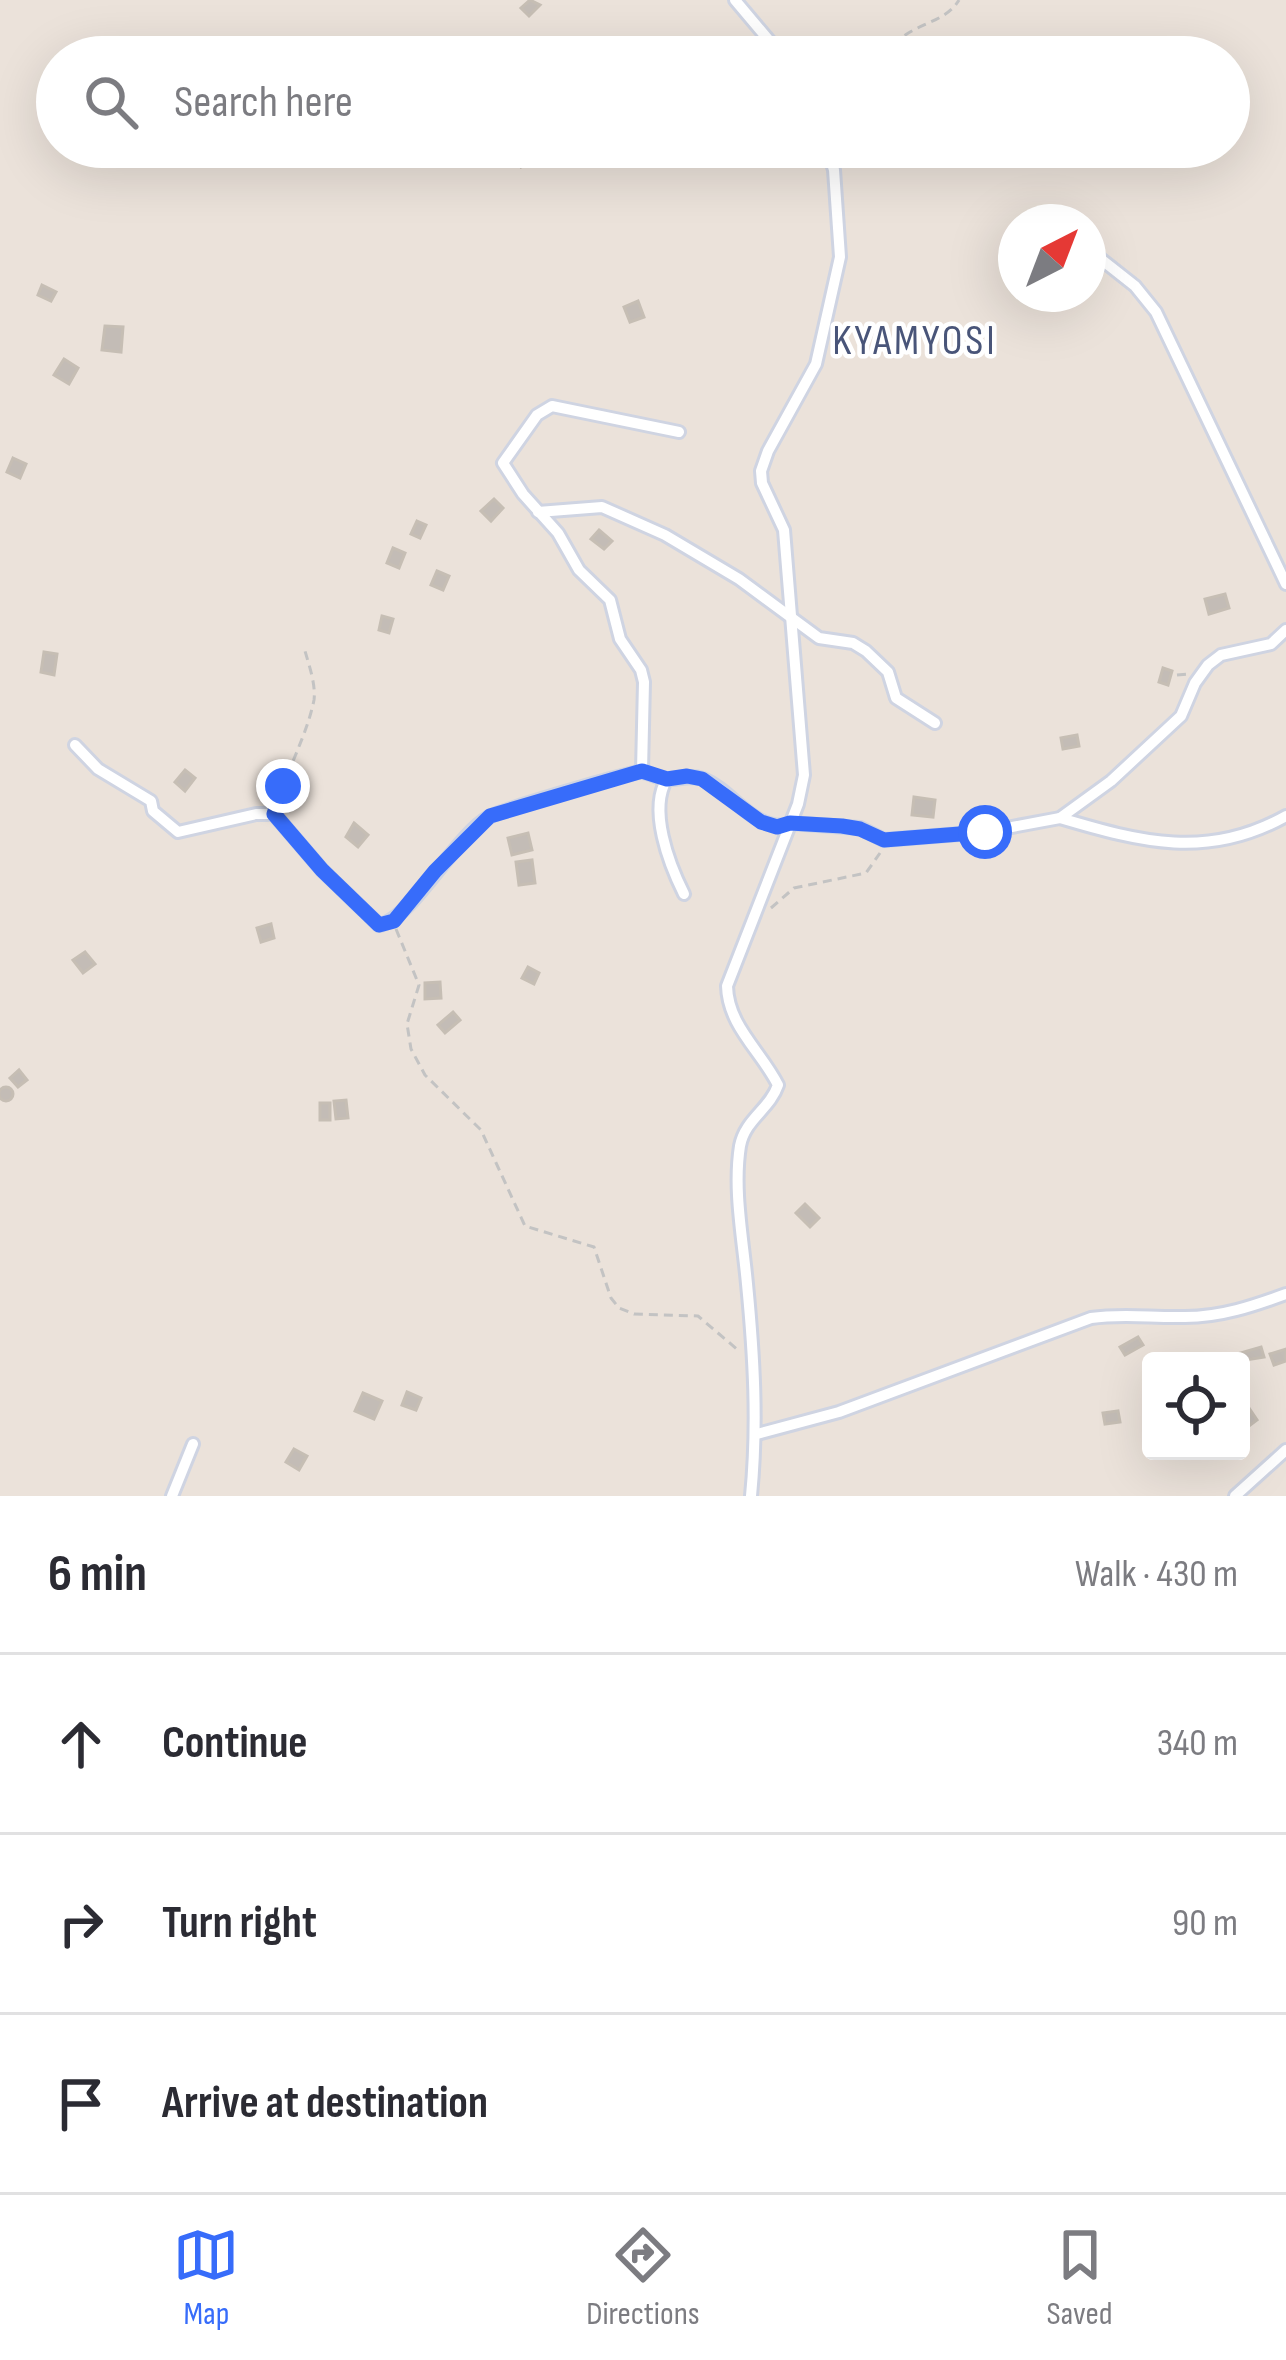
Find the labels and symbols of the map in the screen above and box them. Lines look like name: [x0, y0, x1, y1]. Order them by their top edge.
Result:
north arrow: [998, 204, 1106, 312]
district label: KYAMYOSI: [832, 316, 998, 367]
route end: [256, 759, 310, 813]
route start: [958, 805, 1012, 859]

